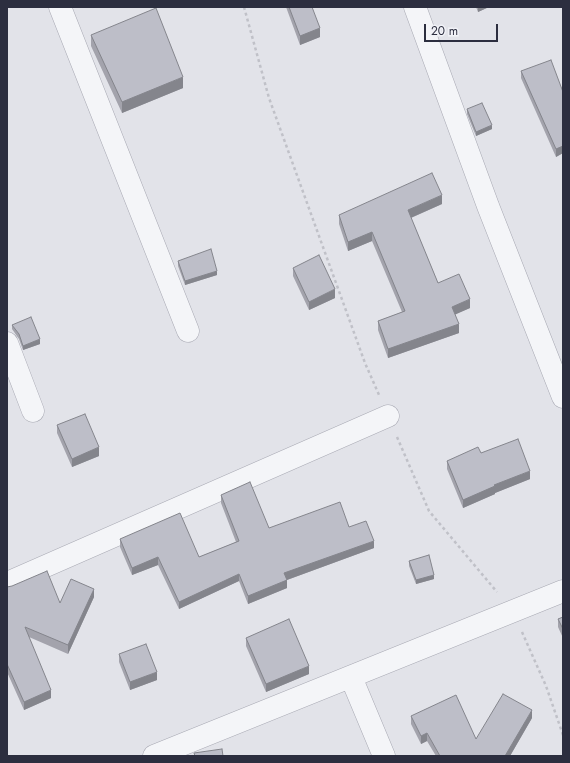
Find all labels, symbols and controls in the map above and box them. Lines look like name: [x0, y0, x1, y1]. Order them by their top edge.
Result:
scale bar: [426, 16, 500, 42]
text: 20 m: [431, 22, 458, 40]

